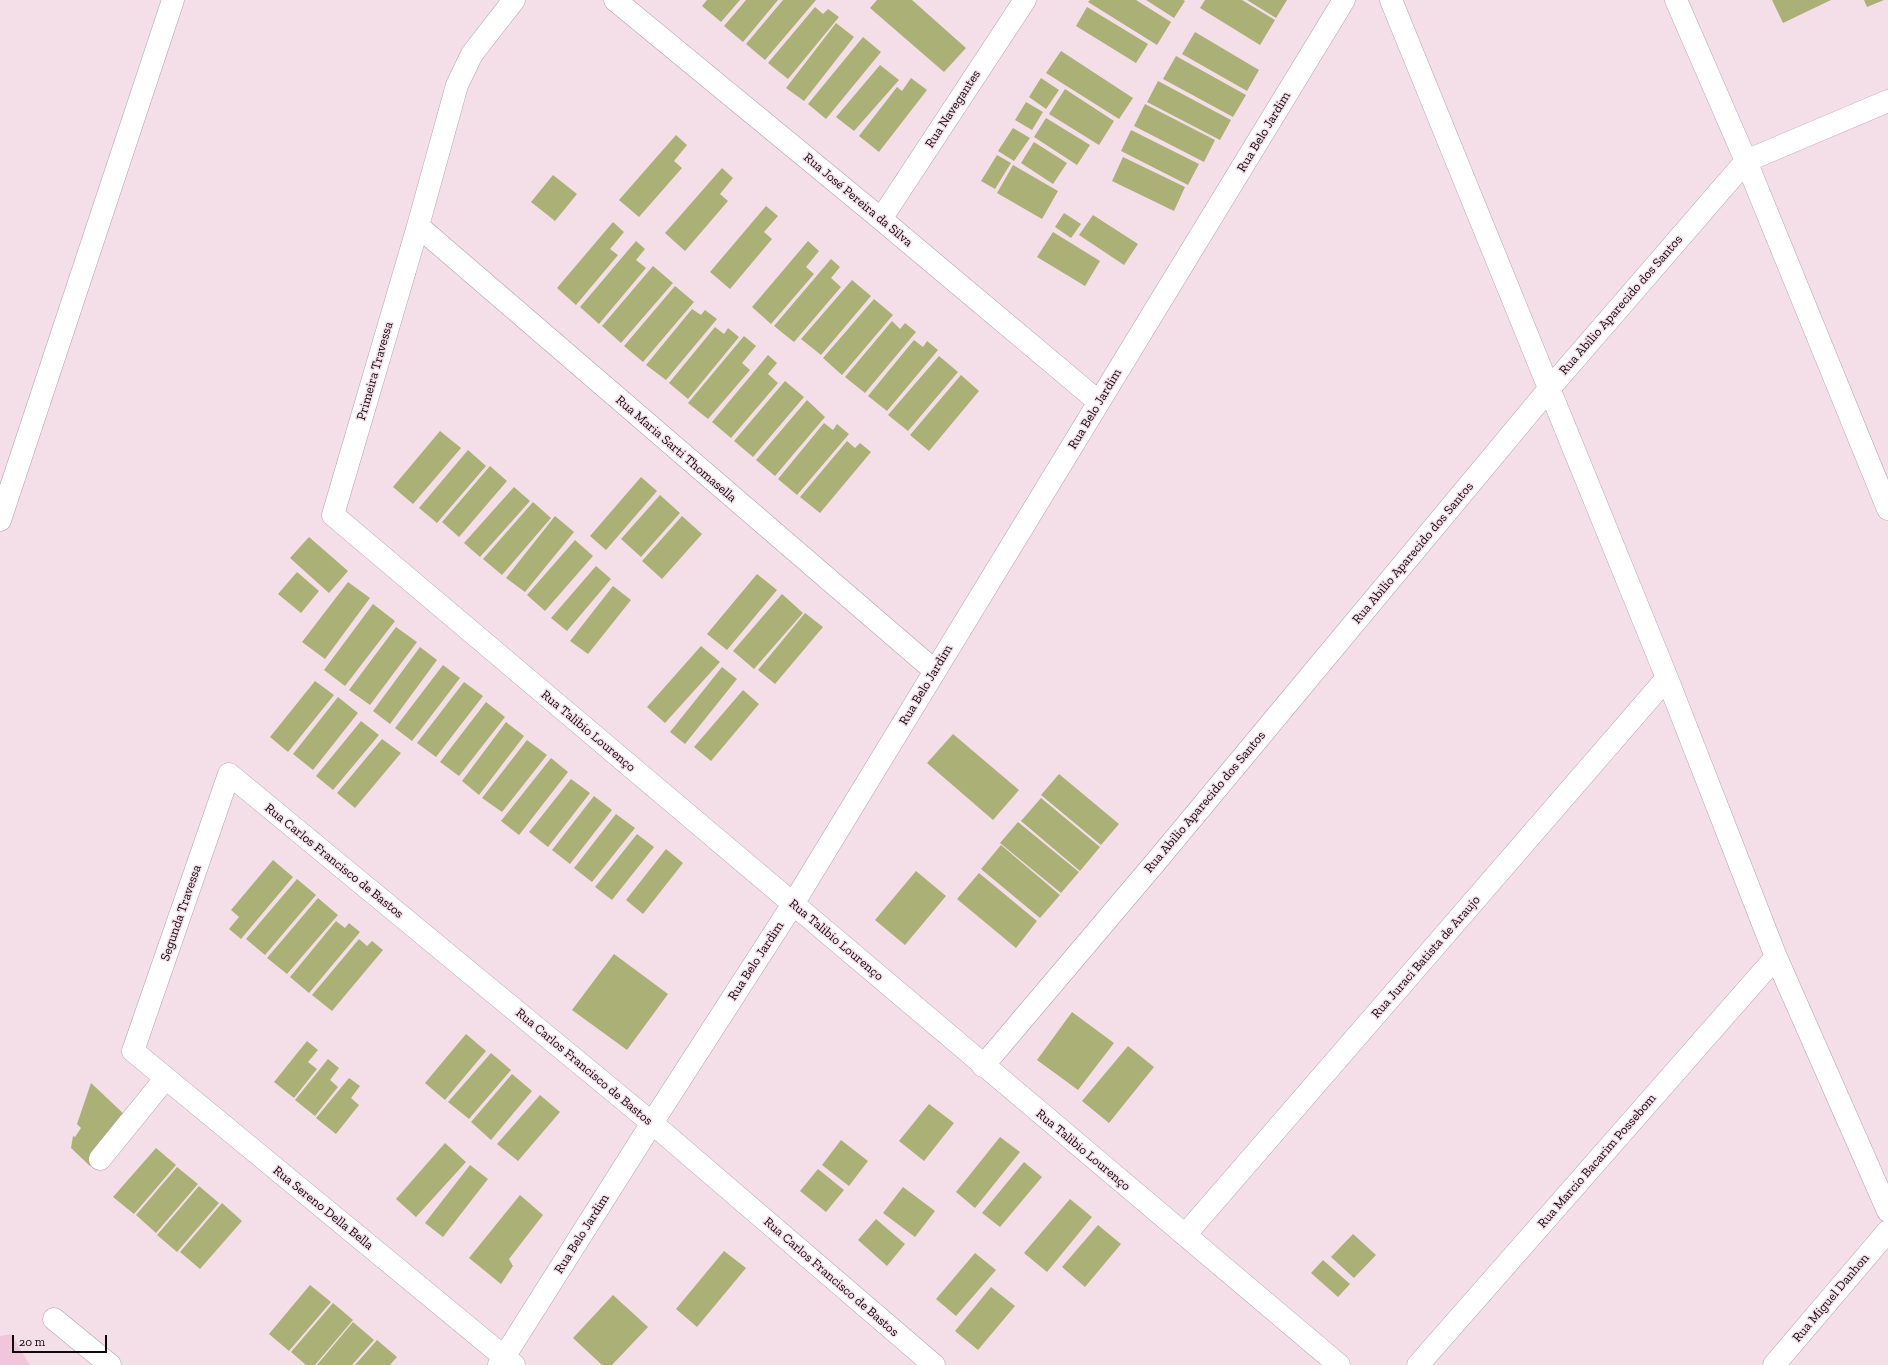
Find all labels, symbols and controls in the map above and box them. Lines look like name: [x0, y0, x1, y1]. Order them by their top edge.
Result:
street label: Rua Navegantes: [922, 67, 984, 151]
street label: Rua Belo Jardim: [1234, 89, 1294, 175]
street label: Rua José Pereira da Silva: [800, 150, 916, 250]
street label: Rua Abilio Aparecido dos Santos: [1556, 232, 1686, 378]
street label: Primeira Travessa: [353, 320, 397, 422]
street label: Rua Belo Jardim: [1065, 366, 1125, 452]
street label: Rua Maria Sarti Thomasella: [612, 392, 740, 506]
street label: Rua Abilio Aparecido dos Santos: [1349, 479, 1477, 627]
street label: Rua Belo Jardim: [896, 642, 956, 728]
street label: Rua Talibio Lourenço: [538, 687, 638, 775]
street label: Rua Abilio Aparecido dos Santos: [1141, 728, 1269, 876]
street label: Rua Carlos Francisco de Bastos: [261, 800, 407, 922]
street label: Segunda Travessa: [157, 863, 205, 963]
street label: Rua Juraci Batista de Araujo: [1368, 892, 1484, 1022]
street label: Rua Talibio Lourenço: [786, 896, 886, 984]
street label: Rua Belo Jardim: [725, 919, 787, 1003]
street label: Rua Carlos Francisco de Bastos: [512, 1005, 656, 1129]
street label: Rua Marcio Bacarim Possebom: [1534, 1091, 1660, 1231]
street label: Rua Talibio Lourenço: [1033, 1106, 1133, 1194]
street label: Rua Sereno Della Bella: [270, 1163, 376, 1253]
street label: Rua Belo Jardim: [551, 1191, 613, 1277]
street label: Rua Carlos Francisco de Bastos: [760, 1214, 902, 1340]
street label: Rua Miguel Danhon: [1789, 1251, 1873, 1345]
scale bar: [14, 1327, 109, 1353]
text: 20 m: [19, 1335, 45, 1349]

